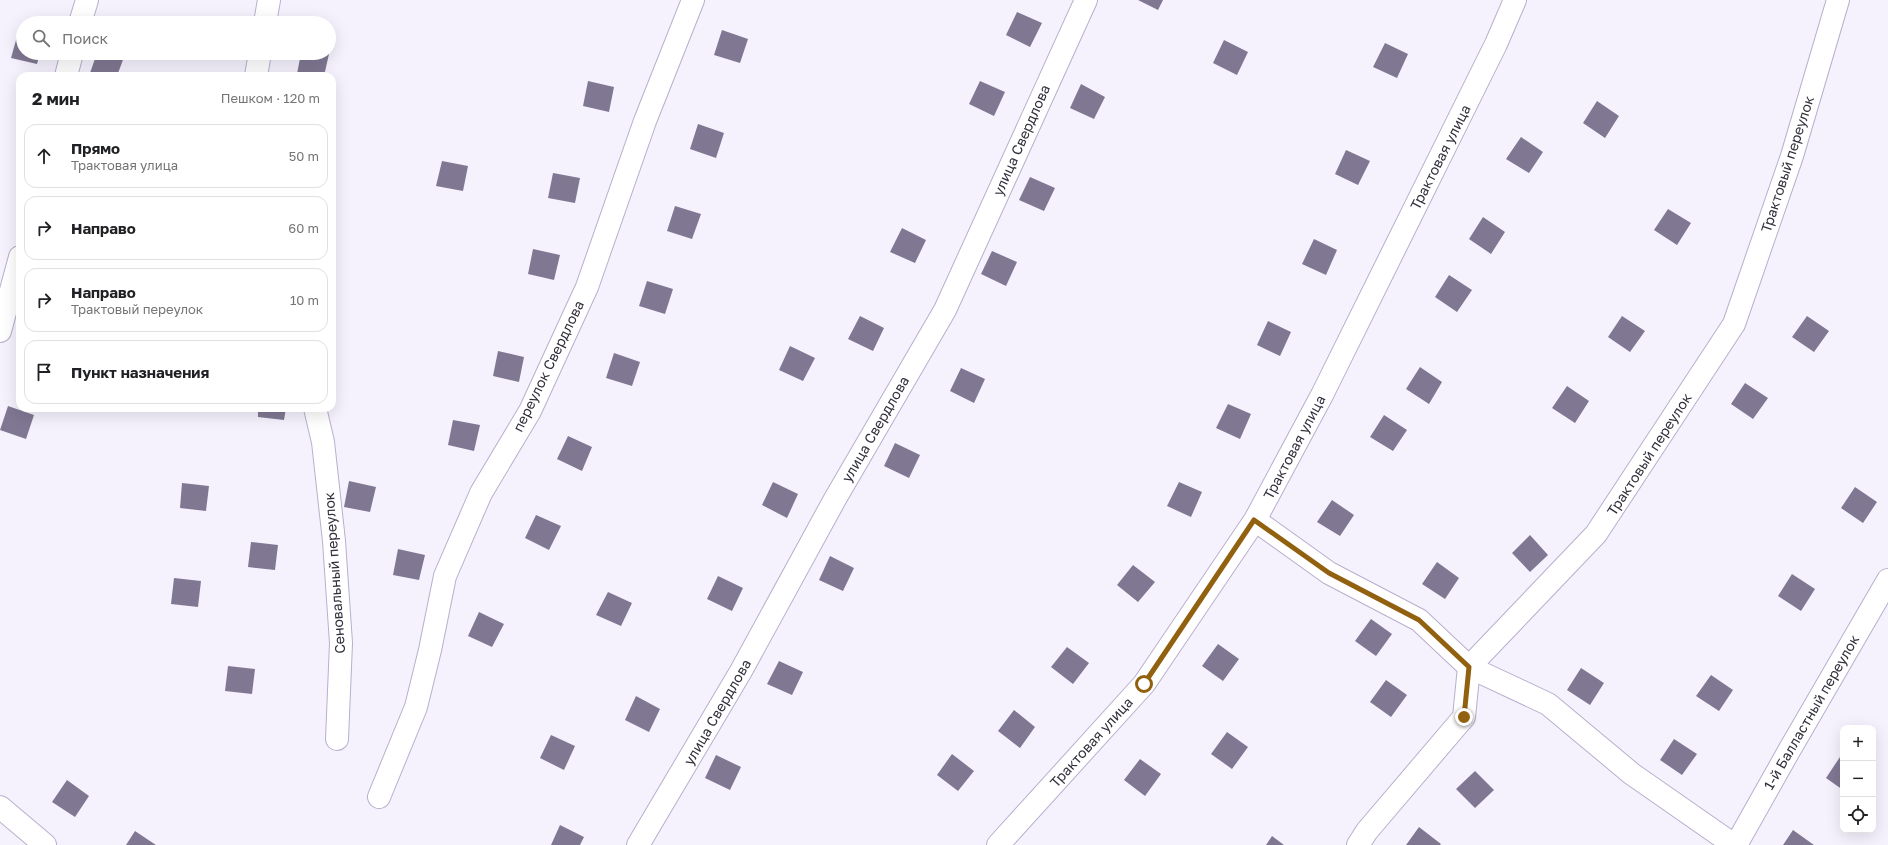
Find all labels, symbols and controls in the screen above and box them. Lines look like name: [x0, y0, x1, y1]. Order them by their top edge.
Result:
search box: [16, 16, 336, 60]
icon: search: [30, 27, 52, 49]
text: Поиск: [62, 29, 108, 47]
street label: улица Свердлова: [989, 82, 1053, 198]
text: 2 мин: [32, 88, 80, 109]
text: Пешком · 120 m: [221, 90, 320, 106]
street label: Трактовый переулок: [1757, 94, 1817, 234]
street label: Трактовая улица: [1406, 102, 1474, 212]
text: Прямо: [71, 139, 120, 157]
icon: ahead: [33, 145, 55, 167]
text: 50 m: [289, 148, 319, 164]
text: Трактовая улица: [71, 157, 178, 173]
icon: right: [33, 217, 55, 239]
text: Направо: [71, 219, 136, 237]
text: 60 m: [288, 220, 319, 236]
text: Направо: [71, 283, 136, 301]
icon: right: [33, 289, 55, 311]
text: 10 m: [290, 292, 319, 308]
street label: переулок Свердлова: [509, 298, 587, 434]
text: Трактовый переулок: [71, 301, 203, 317]
icon: arrive: [33, 361, 55, 383]
text: Пункт назначения: [71, 363, 209, 381]
street label: улица Свердлова: [838, 373, 912, 485]
street label: Трактовый переулок: [1603, 390, 1695, 518]
street label: Трактовая улица: [1259, 392, 1329, 502]
street label: Сеновальный переулок: [320, 492, 348, 654]
street label: 1-й Балластный переулок: [1760, 631, 1862, 793]
street label: улица Свердлова: [680, 656, 754, 768]
route start: [1135, 675, 1153, 693]
street label: Трактовая улица: [1046, 693, 1136, 791]
route end: [1455, 708, 1473, 726]
map controls: [1840, 725, 1876, 833]
button: +: [1840, 725, 1876, 761]
button: −: [1840, 761, 1876, 797]
button: locate: [1840, 797, 1876, 833]

